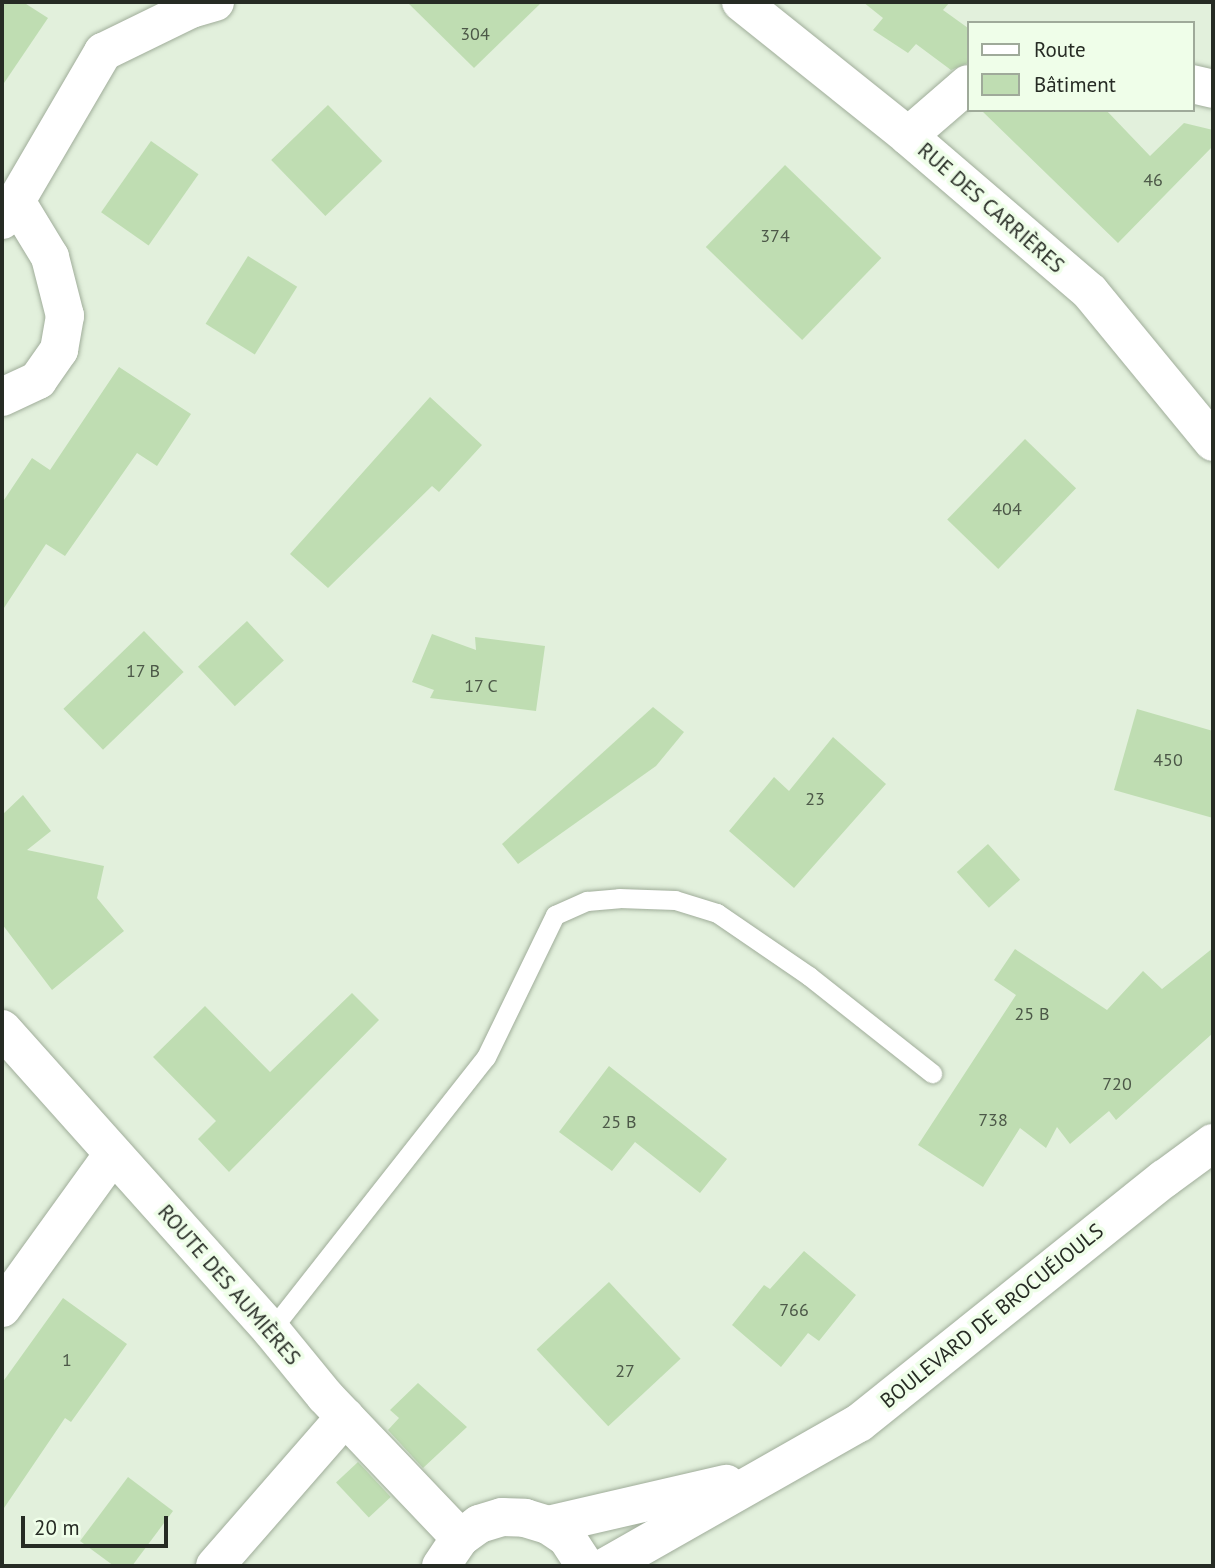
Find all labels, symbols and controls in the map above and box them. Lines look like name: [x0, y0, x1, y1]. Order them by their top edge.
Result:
legend: [967, 21, 1194, 112]
house number: 304: [460, 23, 490, 45]
text: Route: [1034, 36, 1086, 63]
text: Bâtiment: [1034, 71, 1116, 98]
street label: RUE DES CARRIÈRES: [913, 138, 1069, 278]
house number: 46: [1143, 169, 1163, 191]
house number: 374: [760, 225, 790, 247]
house number: 404: [992, 498, 1022, 520]
house number: 17 B: [126, 660, 160, 682]
house number: 17 C: [464, 675, 498, 697]
house number: 450: [1153, 749, 1183, 771]
house number: 23: [805, 788, 825, 810]
house number: 25 B: [1015, 1003, 1049, 1025]
house number: 720: [1102, 1073, 1132, 1095]
house number: 738: [978, 1109, 1008, 1131]
house number: 25 B: [602, 1111, 636, 1133]
street label: ROUTE DES AUMIÈRES: [152, 1199, 306, 1371]
street label: BOULEVARD DE BROCUÉJOULS: [875, 1218, 1109, 1414]
house number: 766: [779, 1299, 809, 1321]
house number: 1: [62, 1349, 72, 1371]
house number: 27: [615, 1360, 635, 1382]
scale bar: [24, 1502, 172, 1546]
text: 20 m: [34, 1514, 80, 1541]

